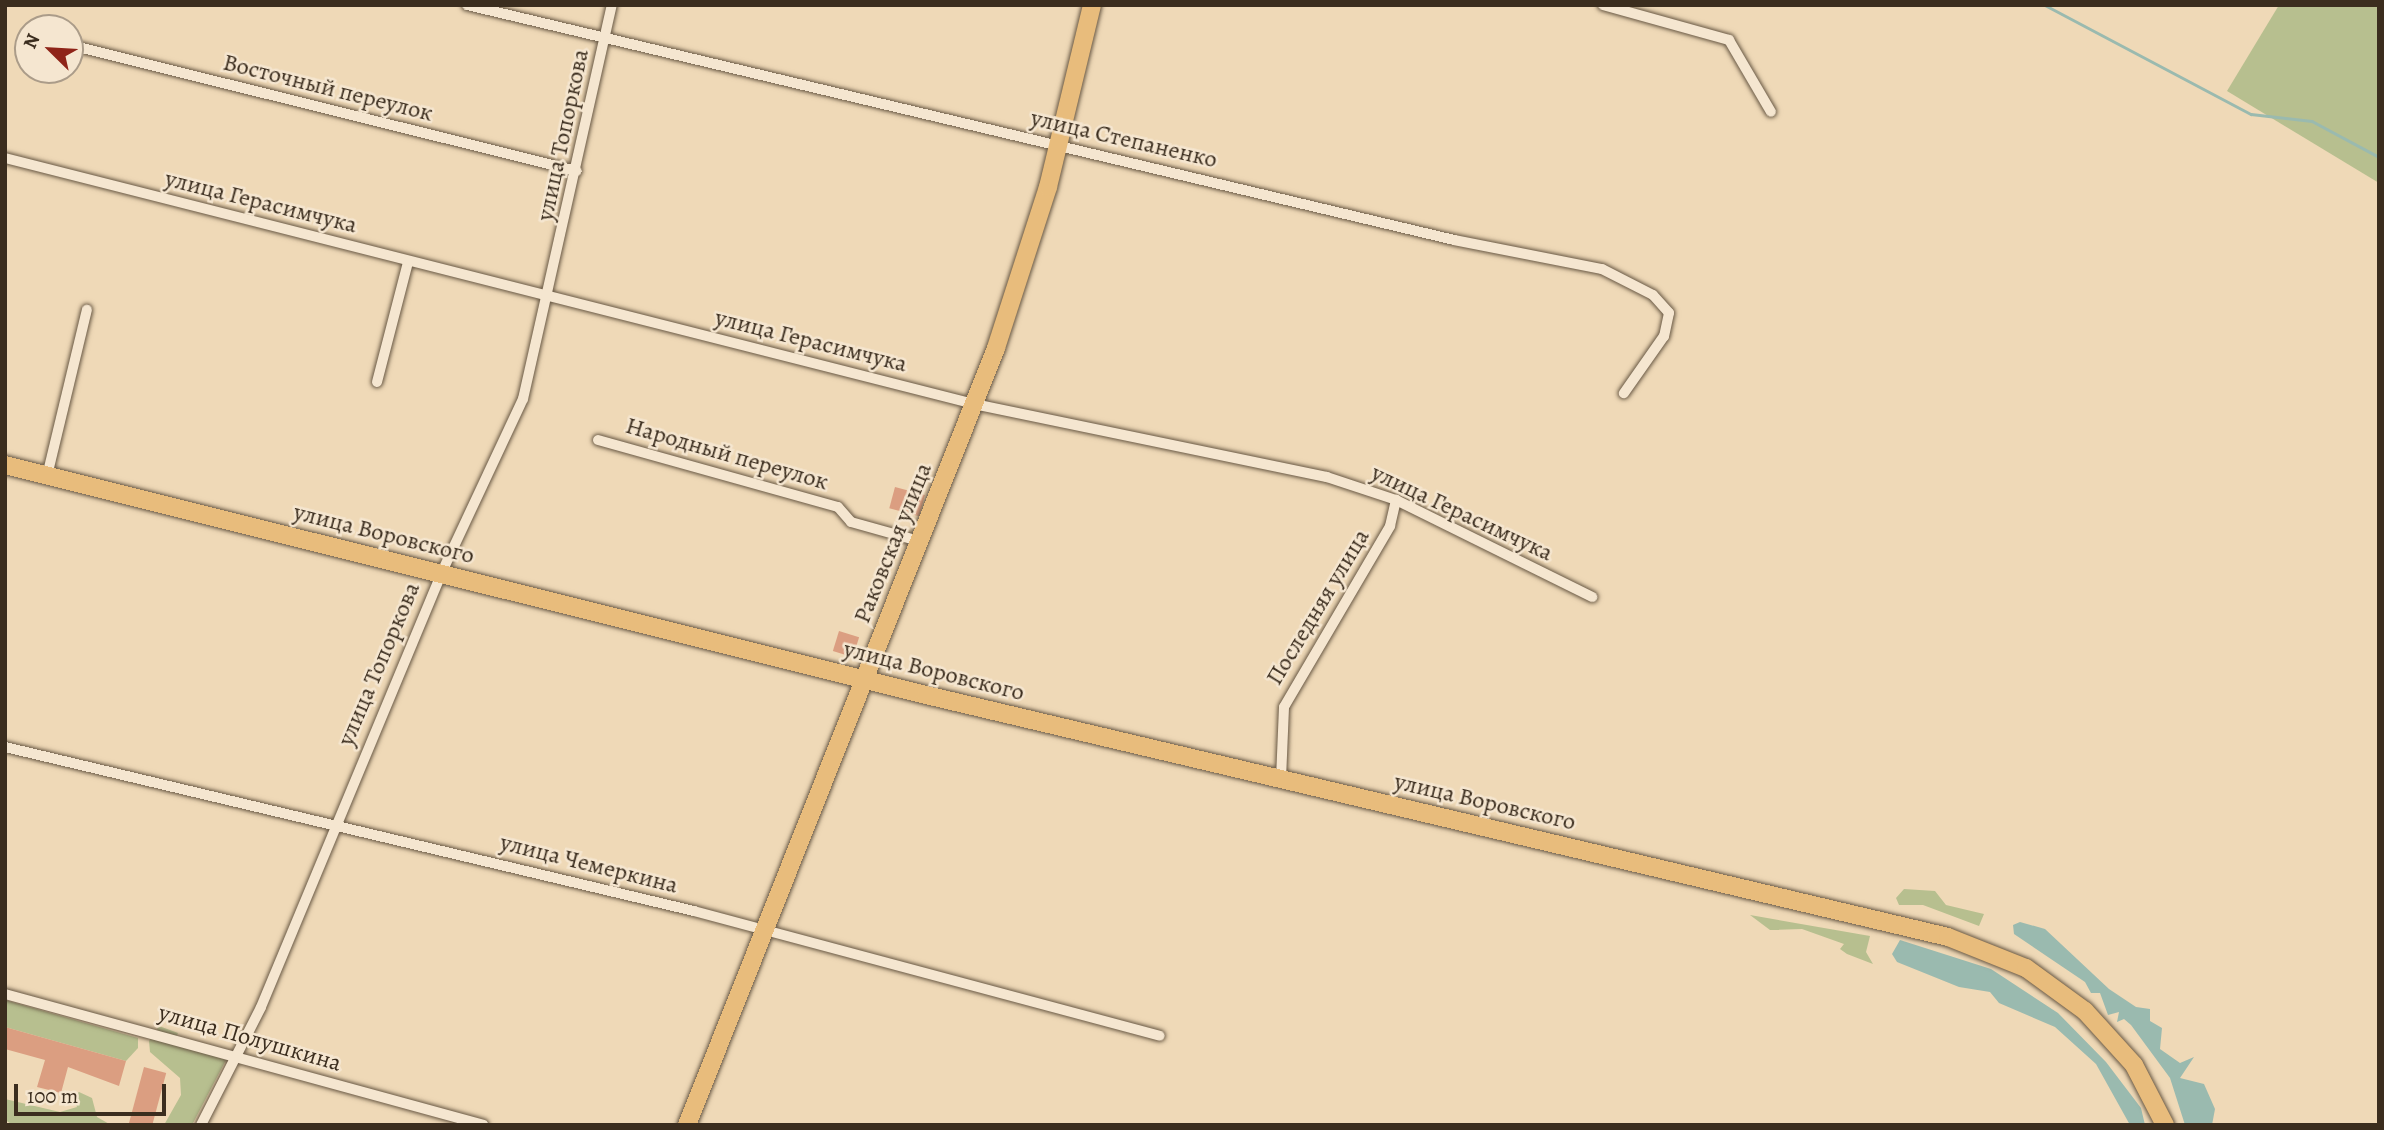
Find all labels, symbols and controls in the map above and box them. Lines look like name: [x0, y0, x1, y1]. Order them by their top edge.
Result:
north arrow: [14, 14, 84, 84]
text: N: [17, 30, 46, 53]
street label: улица Топоркова: [531, 47, 595, 223]
street label: Восточный переулок: [220, 48, 436, 128]
street label: улица Степаненко: [1028, 104, 1220, 174]
street label: улица Герасимчука: [162, 164, 360, 240]
street label: улица Герасимчука: [712, 303, 910, 379]
street label: Народный переулок: [622, 411, 832, 497]
street label: улица Герасимчука: [1367, 458, 1557, 568]
street label: Раковская улица: [848, 459, 938, 627]
street label: улица Воровского: [291, 498, 477, 570]
street label: Последняя улица: [1260, 524, 1376, 690]
street label: улица Топоркова: [332, 578, 426, 750]
street label: улица Воровского: [841, 635, 1027, 707]
street label: улица Воровского: [1392, 767, 1578, 837]
street label: улица Чемеркина: [497, 828, 681, 900]
street label: улица Полушкина: [155, 998, 345, 1078]
scale bar: [18, 1070, 170, 1114]
text: 100 m: [27, 1082, 78, 1110]

